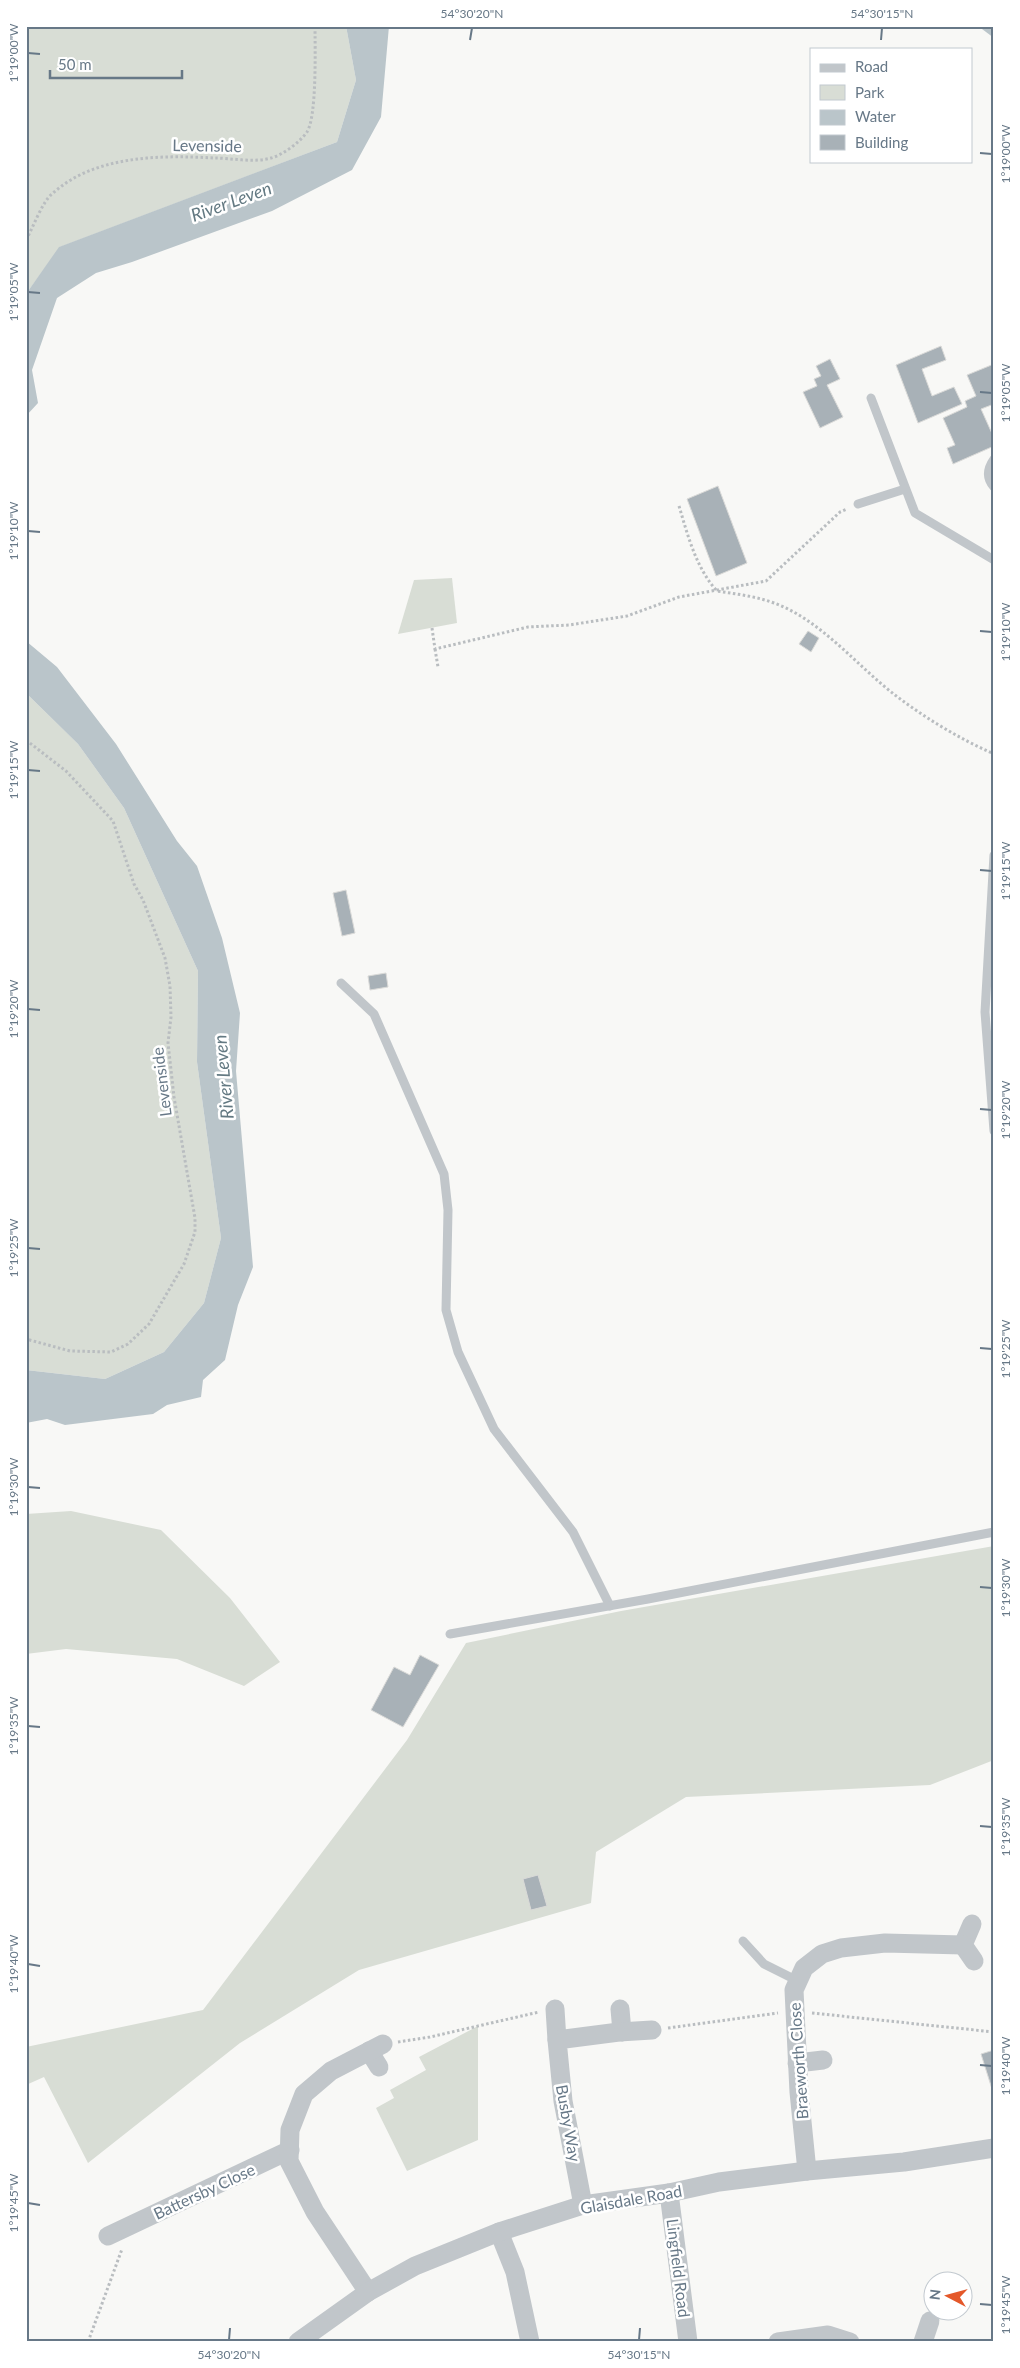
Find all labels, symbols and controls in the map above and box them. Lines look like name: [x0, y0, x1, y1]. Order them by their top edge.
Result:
text: 54°30'20"N: [441, 6, 503, 21]
text: 54°30'15"N: [851, 6, 913, 21]
text: 1°19'00"W: [6, 23, 21, 83]
scale bar: [50, 48, 182, 80]
legend: [810, 48, 972, 162]
text: 50 m: [58, 55, 92, 73]
text: Road: [855, 57, 888, 75]
text: Park: [855, 83, 885, 101]
text: Water: [855, 107, 896, 125]
text: 1°19'00"W: [998, 124, 1013, 184]
text: Building: [855, 133, 908, 151]
street label: Levenside: [172, 135, 242, 155]
water label: River Leven: [188, 176, 274, 226]
text: 1°19'05"W: [6, 262, 21, 322]
text: 1°19'05"W: [998, 363, 1013, 423]
text: 1°19'10"W: [6, 501, 21, 561]
text: 1°19'10"W: [998, 602, 1013, 662]
text: 1°19'15"W: [6, 740, 21, 800]
text: 1°19'15"W: [998, 841, 1013, 901]
text: 1°19'20"W: [6, 979, 21, 1039]
water label: River Leven: [208, 1034, 238, 1120]
street label: Levenside: [147, 1046, 175, 1118]
text: 1°19'20"W: [998, 1080, 1013, 1140]
text: 1°19'25"W: [6, 1218, 21, 1278]
text: 1°19'25"W: [998, 1319, 1013, 1379]
text: 1°19'30"W: [6, 1457, 21, 1517]
text: 1°19'30"W: [998, 1558, 1013, 1618]
text: 1°19'35"W: [6, 1696, 21, 1756]
text: 1°19'35"W: [998, 1797, 1013, 1857]
text: 1°19'40"W: [6, 1934, 21, 1994]
street label: Braeworth Close: [784, 2002, 812, 2120]
text: 1°19'40"W: [998, 2036, 1013, 2096]
street label: Busby Way: [553, 2083, 585, 2164]
street label: Battersby Close: [150, 2159, 258, 2223]
text: 1°19'45"W: [6, 2173, 21, 2233]
street label: Glaisdale Road: [579, 2181, 683, 2217]
street label: Lingfield Road: [664, 2218, 694, 2318]
north arrow: [922, 2270, 972, 2320]
text: 1°19'45"W: [998, 2275, 1013, 2335]
text: N: [926, 2288, 944, 2301]
text: 54°30'20"N: [198, 2347, 260, 2362]
text: 54°30'15"N: [608, 2347, 670, 2362]

